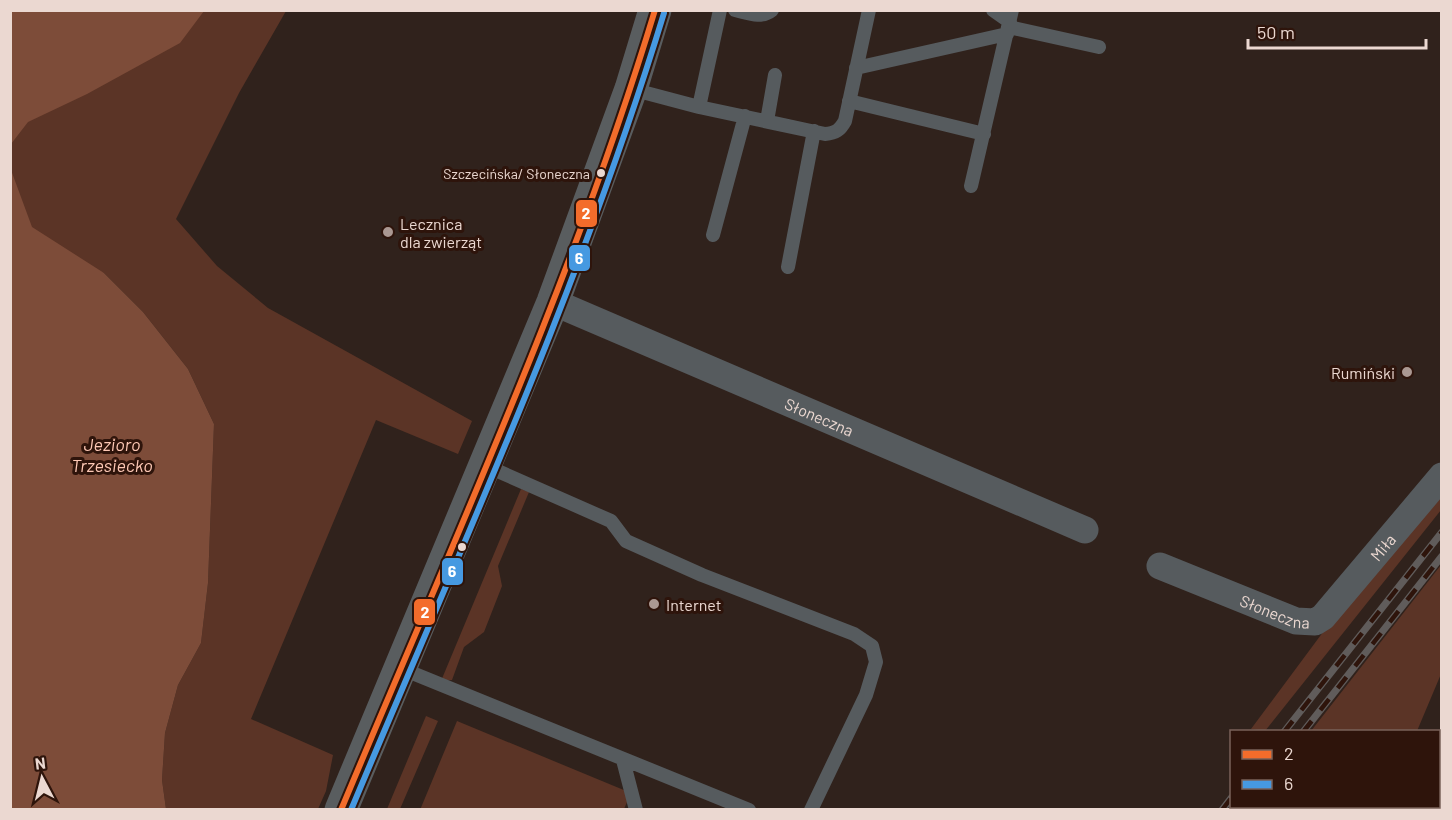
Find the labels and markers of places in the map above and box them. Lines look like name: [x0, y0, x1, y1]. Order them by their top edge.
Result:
place label: Szczecińska/ Słoneczna: [443, 165, 590, 182]
marker: Szczecińska/ Słoneczna: [595, 167, 607, 179]
place label: Lecznica dla zwierząt: [400, 214, 482, 251]
marker: Lecznica dla zwierząt: [381, 225, 395, 239]
place label: Rumiński: [1331, 363, 1395, 382]
marker: Rumiński: [1400, 365, 1414, 379]
unlabelled marker: [456, 541, 468, 553]
place label: Internet: [666, 595, 721, 614]
marker: Internet: [647, 597, 661, 611]

